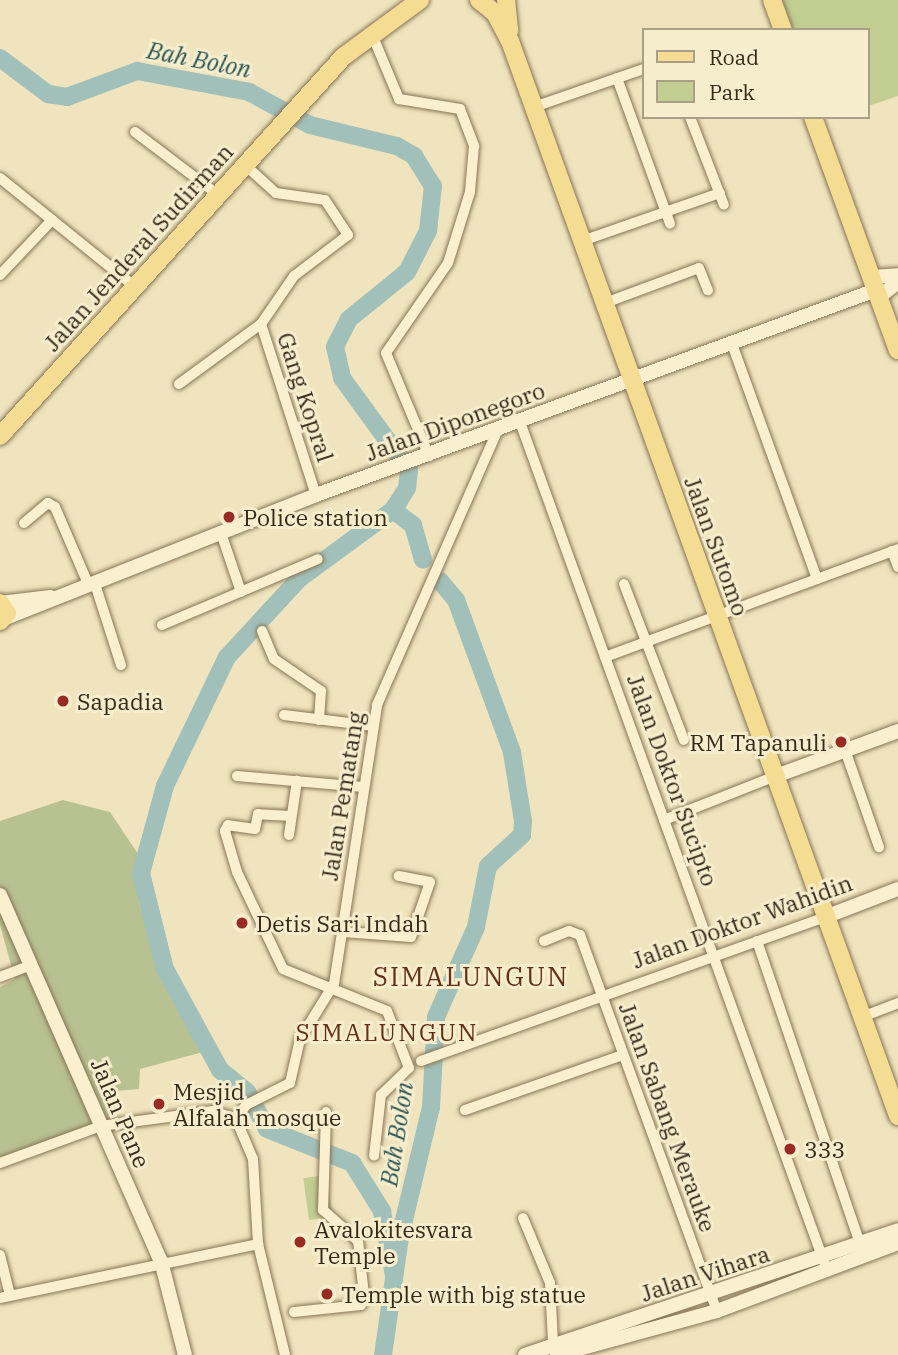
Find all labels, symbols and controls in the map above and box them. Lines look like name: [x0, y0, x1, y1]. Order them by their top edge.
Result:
legend: [642, 28, 870, 119]
water label: Bah Bolon: [145, 36, 253, 84]
text: Road: [709, 43, 759, 71]
text: Park: [709, 78, 755, 106]
street label: Jalan Jenderal Sudirman: [38, 138, 238, 356]
street label: Gang Kopral: [272, 329, 340, 465]
street label: Jalan Diponegoro: [362, 376, 548, 466]
street label: Jalan Sutomo: [679, 473, 755, 619]
place label: Police station: [243, 503, 388, 531]
marker: Police station: [221, 509, 237, 525]
street label: Jalan Doktor Sucipto: [622, 670, 724, 890]
place label: Sapadia: [77, 687, 164, 715]
marker: Sapadia: [55, 693, 71, 709]
street label: Jalan Pematang: [315, 709, 369, 883]
place label: RM Tapanuli: [690, 728, 827, 756]
marker: RM Tapanuli: [833, 734, 849, 750]
street label: Jalan Doktor Wahidin: [628, 868, 856, 974]
place label: Detis Sari Indah: [256, 909, 429, 937]
marker: Detis Sari Indah: [234, 915, 250, 931]
district label: SIMALUNGUN: [374, 961, 568, 993]
street label: Jalan Sabang Merauke: [614, 999, 722, 1235]
district label: SIMALUNGUN: [297, 1019, 477, 1047]
street label: Jalan Pane: [86, 1054, 156, 1172]
place label: Mesjid Alfalah mosque: [173, 1077, 341, 1131]
water label: Bah Bolon: [375, 1080, 419, 1188]
marker: Mesjid Alfalah mosque: [151, 1096, 167, 1112]
place label: 333: [804, 1135, 845, 1163]
marker: 333: [782, 1141, 798, 1157]
place label: Avalokitesvara Temple: [314, 1215, 473, 1269]
marker: Avalokitesvara Temple: [292, 1234, 308, 1250]
street label: Jalan Vihara: [637, 1239, 773, 1307]
place label: Temple with big statue: [341, 1280, 586, 1308]
marker: Temple with big statue: [319, 1286, 335, 1302]

